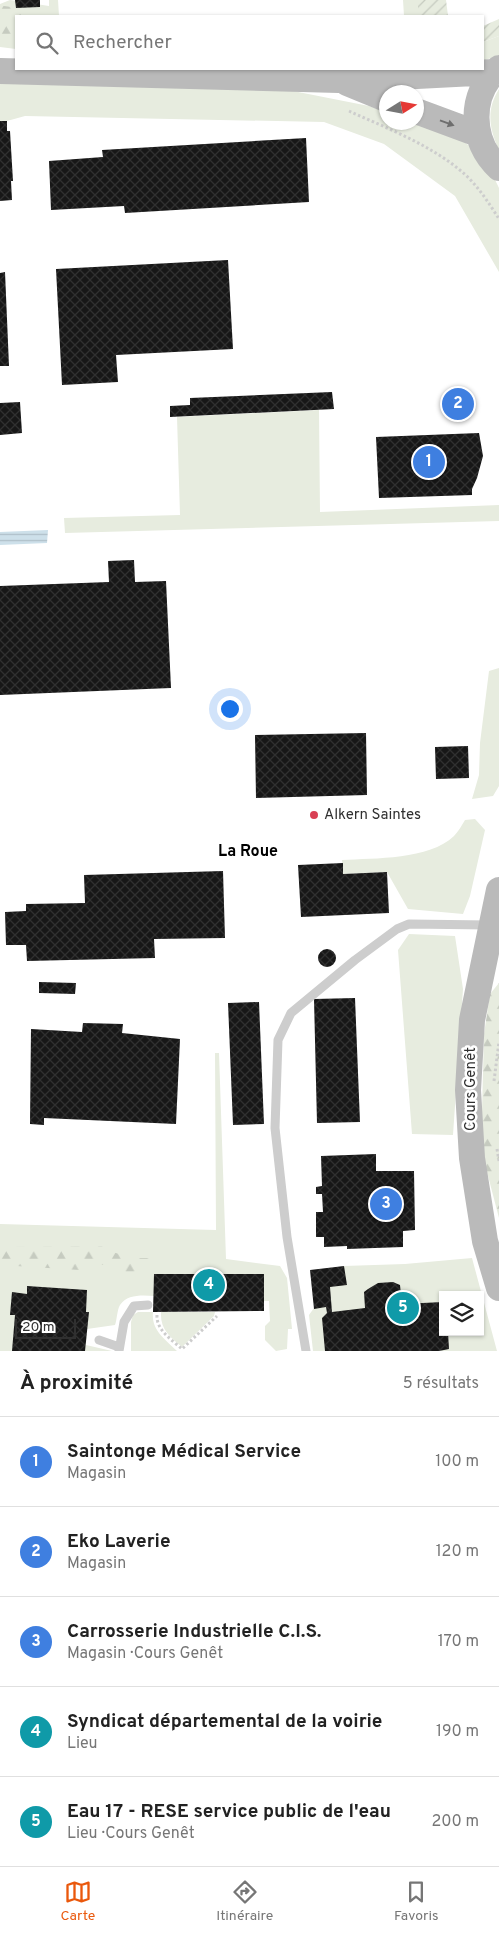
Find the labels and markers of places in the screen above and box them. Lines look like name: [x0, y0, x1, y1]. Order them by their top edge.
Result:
pin: 2: [442, 385, 474, 423]
pin: 1: [413, 443, 445, 481]
place label: Alkern Saintes: [324, 806, 421, 825]
marker: Alkern Saintes: [308, 809, 320, 821]
pin: 3: [370, 1185, 402, 1223]
pin: 4: [193, 1266, 225, 1304]
pin: 5: [387, 1289, 419, 1327]

